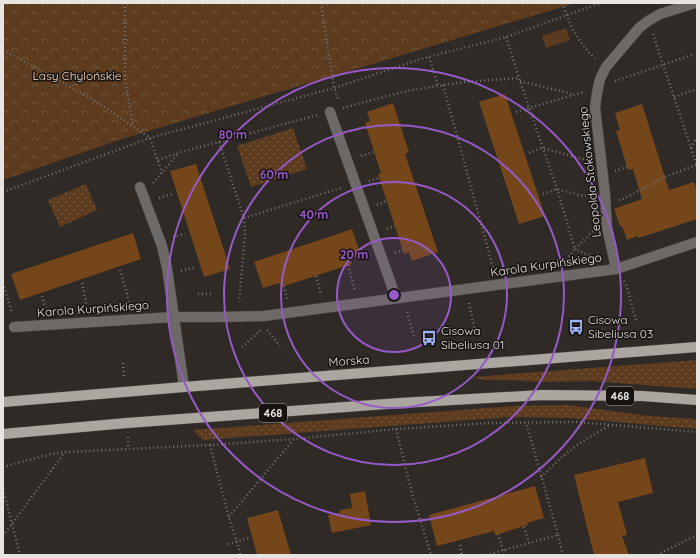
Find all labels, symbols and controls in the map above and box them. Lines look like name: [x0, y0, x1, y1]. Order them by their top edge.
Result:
park label: Lasy Chylońskie: [32, 68, 122, 83]
street label: Leopolda Stokowskiego: [575, 106, 604, 238]
text: 80 m: [219, 127, 247, 142]
text: 60 m: [260, 167, 288, 182]
text: 40 m: [300, 207, 328, 222]
text: 20 m: [340, 247, 368, 262]
street label: Karola Kurpińskiego: [489, 249, 603, 280]
centre of rings: [387, 288, 401, 302]
street label: Karola Kurpińskiego: [36, 297, 149, 320]
place label: Cisowa Sibeliusa 03: [588, 312, 653, 341]
bus stop icon: Cisowa Sibeliusa 03: [567, 318, 585, 336]
place label: Cisowa Sibeliusa 01: [441, 323, 504, 352]
bus stop icon: Cisowa Sibeliusa 01: [420, 329, 438, 347]
street label: Morska: [328, 352, 370, 369]
road number: 468: [606, 387, 634, 405]
road number: 468: [259, 404, 287, 422]

